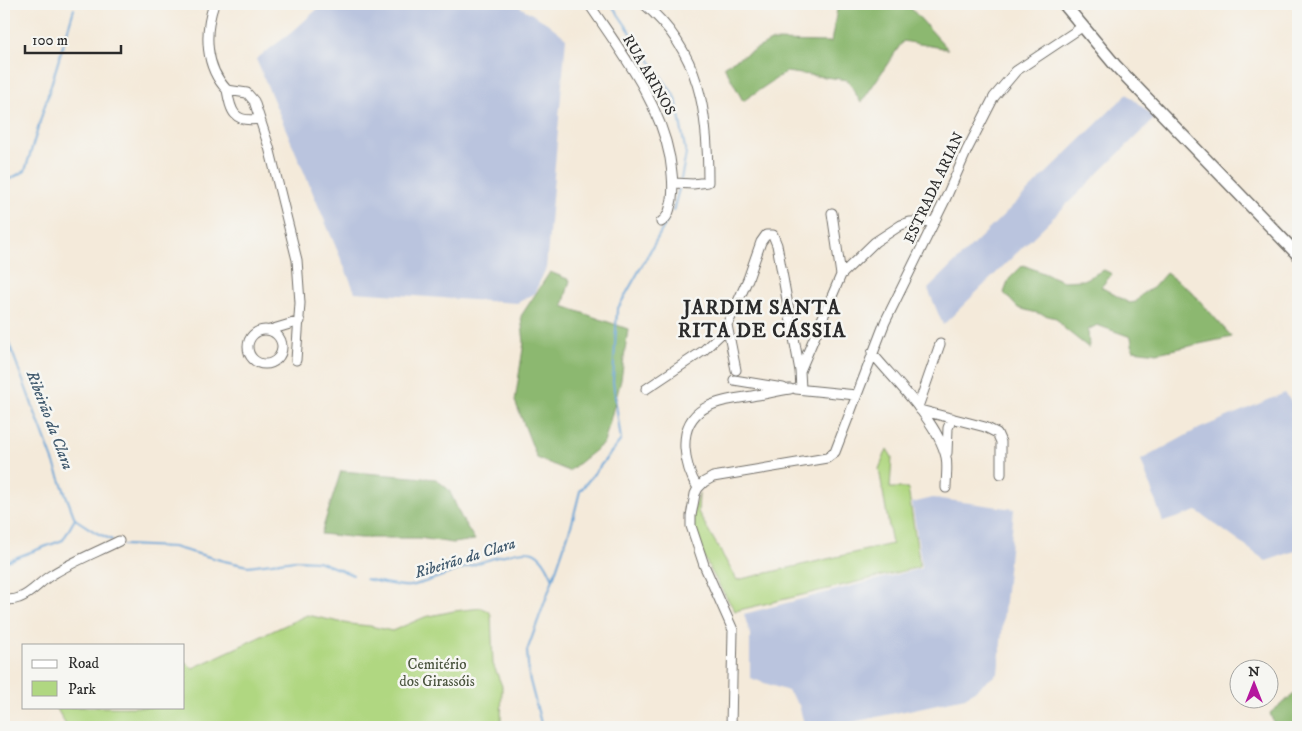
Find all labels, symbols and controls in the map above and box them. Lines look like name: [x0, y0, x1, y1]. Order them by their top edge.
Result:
scale bar: [25, 22, 121, 54]
text: 100 m: [32, 31, 68, 50]
street label: RUA ARINOS: [618, 31, 680, 119]
street label: ESTRADA ARIAN: [900, 129, 968, 247]
district label: JARDIM SANTA RITA DE CÁSSIA: [678, 296, 846, 344]
water label: Ribeirão da Clara: [22, 367, 78, 472]
water label: Ribeirão da Clara: [411, 533, 518, 583]
legend: [22, 644, 185, 708]
text: Road: [68, 654, 100, 673]
park label: Cemitério dos Girassóis: [399, 655, 475, 691]
north arrow: [1230, 658, 1280, 708]
text: N: [1248, 663, 1260, 681]
text: Park: [68, 680, 97, 699]

